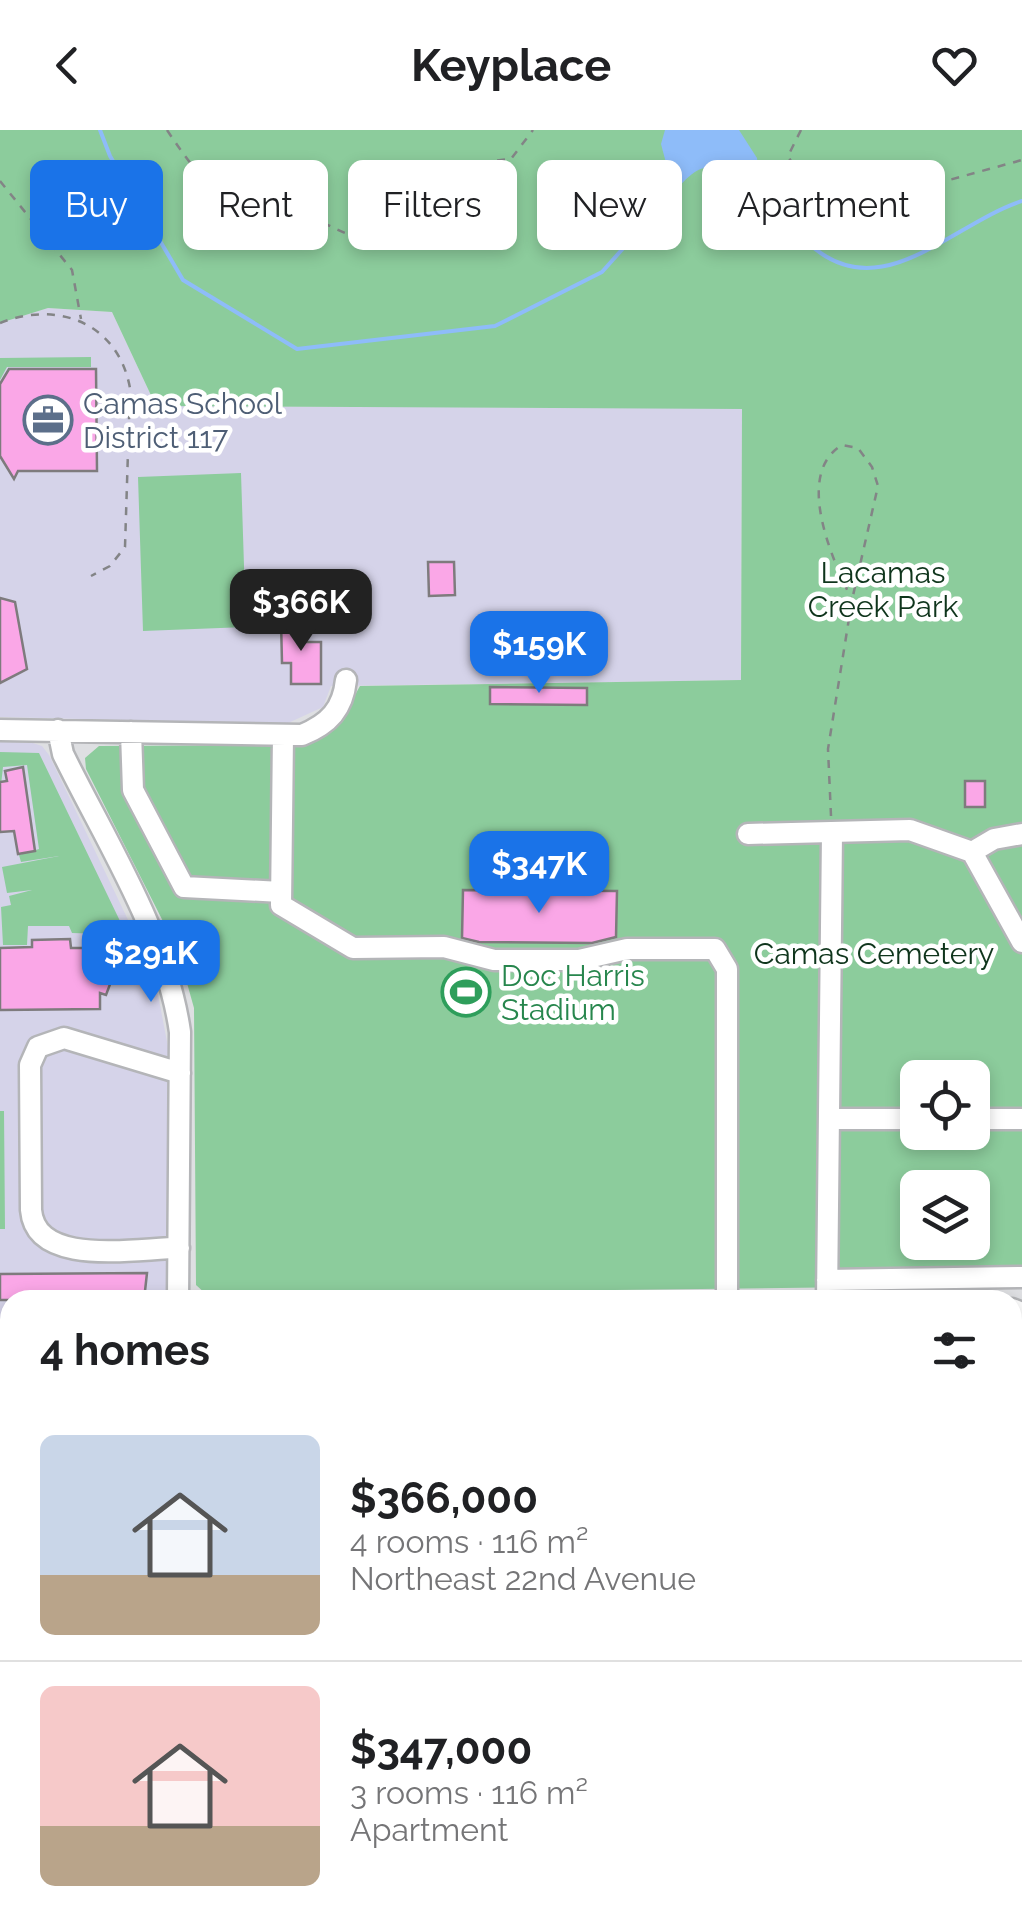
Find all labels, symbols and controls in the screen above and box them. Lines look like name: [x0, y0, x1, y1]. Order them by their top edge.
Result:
icon: back: [40, 38, 95, 93]
icon: heart: [927, 38, 982, 93]
text: Keyplace: [411, 39, 611, 92]
chip: Buy: [30, 160, 163, 250]
chip: Rent: [183, 160, 328, 250]
chip: Filters: [348, 160, 517, 250]
chip: New: [537, 160, 682, 250]
chip: Apartment: [702, 160, 945, 250]
place label: Camas School District 117: [83, 386, 283, 455]
office icon: Camas School District 117: [22, 394, 74, 446]
park label: Lacamas Creek Park: [808, 555, 958, 624]
pin: $366K: [231, 569, 371, 654]
text: $366K: [252, 583, 350, 620]
pin: $159K: [469, 611, 609, 696]
text: $159K: [492, 625, 586, 662]
pin: $347K: [469, 831, 609, 916]
text: $347K: [491, 845, 587, 882]
pin: $291K: [81, 920, 221, 1005]
text: $291K: [104, 934, 198, 971]
park label: Camas Cemetery: [754, 936, 994, 971]
place label: Doc Harris Stadium: [501, 958, 645, 1027]
sports icon: Doc Harris Stadium: [440, 966, 492, 1018]
map controls: [900, 1060, 990, 1260]
button: locate: [900, 1060, 990, 1150]
button: layers: [900, 1170, 990, 1260]
icon: filters: [927, 1323, 982, 1378]
text: 4 homes: [40, 1326, 210, 1375]
text: $366,000: [350, 1474, 538, 1523]
icon: home: [120, 1475, 240, 1595]
text: 4 rooms · 116 m²: [350, 1523, 588, 1560]
text: Northeast 22nd Avenue: [350, 1560, 696, 1597]
text: $347,000: [350, 1725, 532, 1774]
icon: home: [120, 1726, 240, 1846]
text: 3 rooms · 116 m²: [350, 1774, 588, 1811]
text: Apartment: [350, 1811, 508, 1848]

